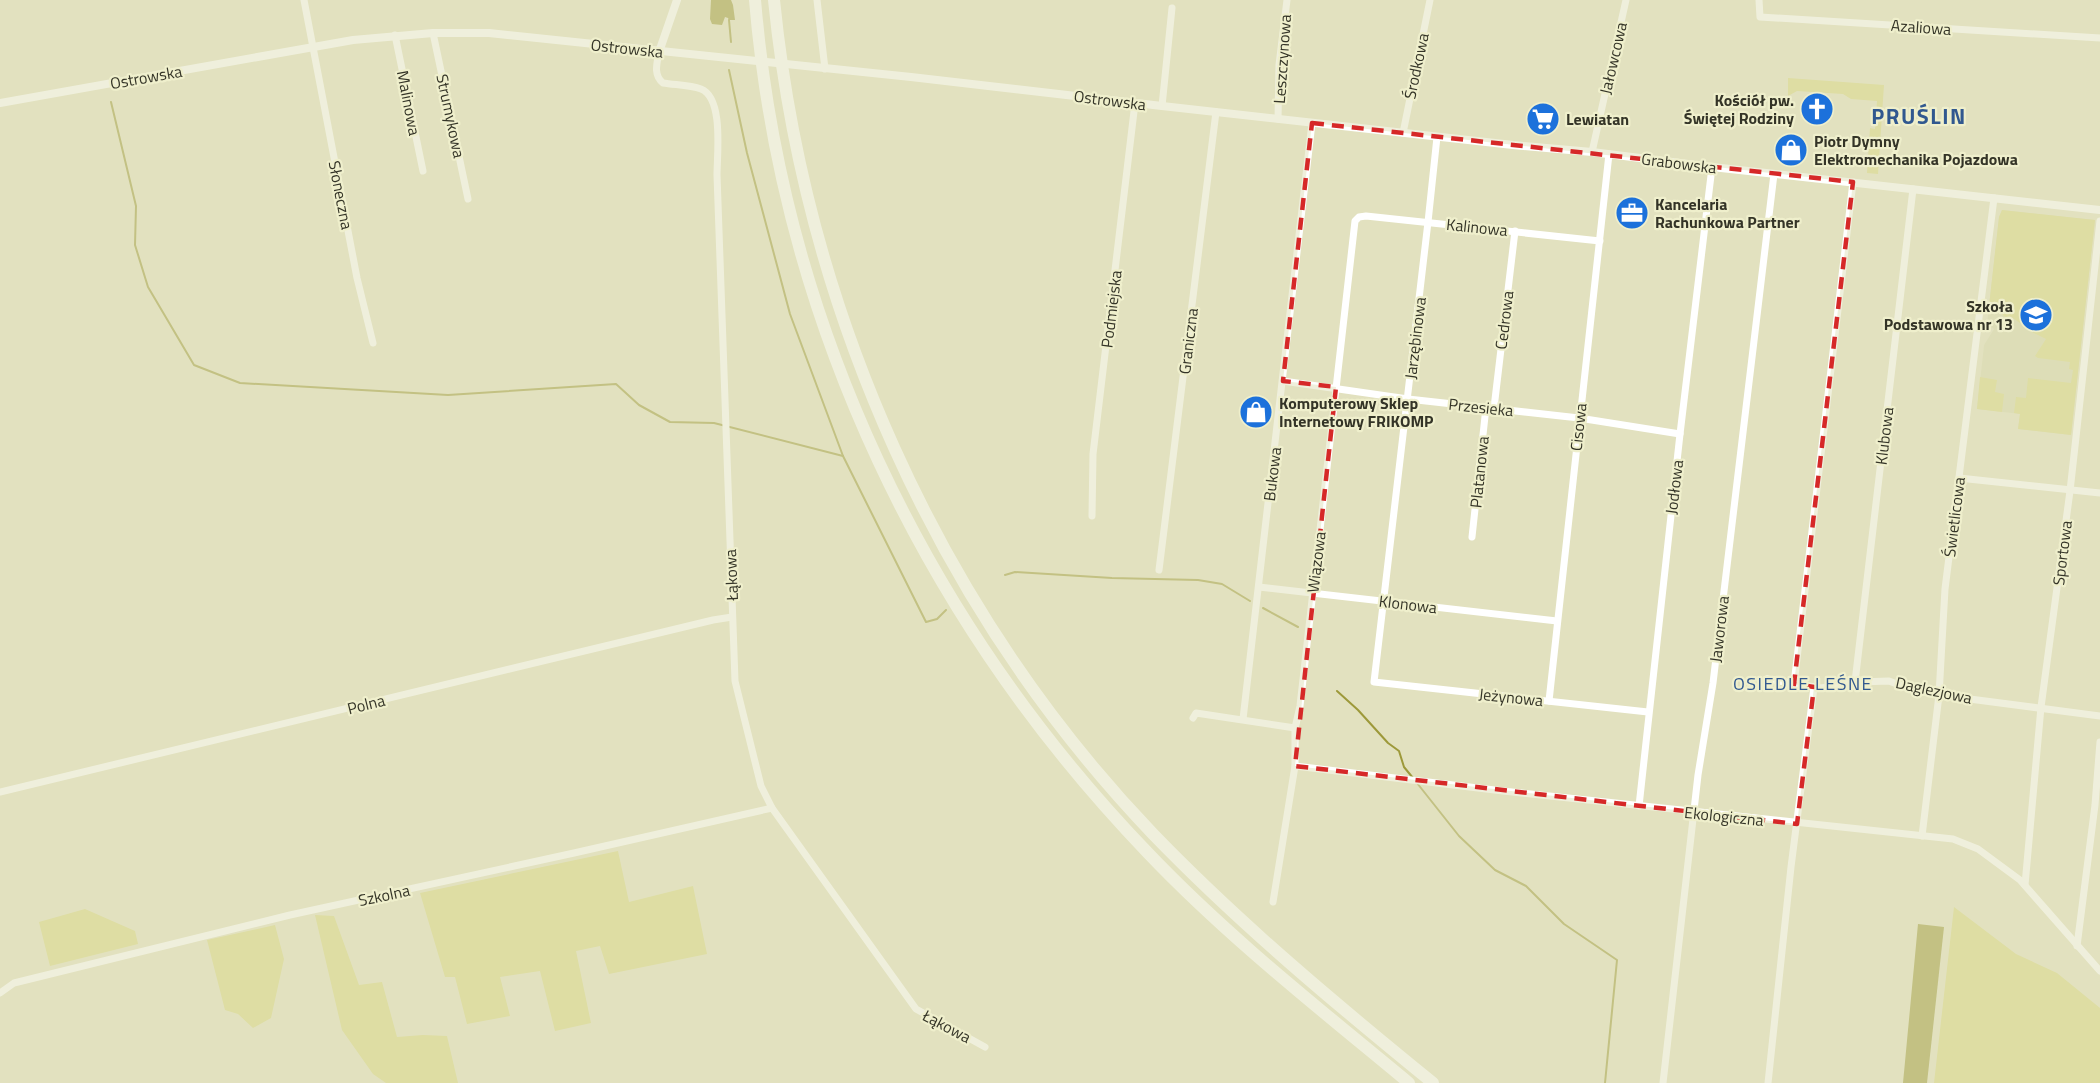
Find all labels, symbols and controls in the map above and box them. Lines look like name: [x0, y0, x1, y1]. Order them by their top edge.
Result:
street label: Azaliowa: [1890, 13, 1952, 41]
street label: Leszczynowa: [1267, 14, 1297, 104]
street label: Jałowcowa: [1593, 20, 1633, 96]
street label: Środkowa: [1397, 31, 1435, 101]
street label: Ostrowska: [590, 32, 664, 64]
street label: Ostrowska: [108, 59, 184, 95]
street label: Malinowa: [391, 68, 427, 138]
street label: Strumykowa: [430, 72, 472, 160]
street label: Ostrowska: [1073, 84, 1147, 116]
place label: Kościół pw. Świętej Rodziny: [1684, 88, 1794, 130]
church icon: Kościół pw. Świętej Rodziny: [1799, 91, 1835, 127]
district label: PRUŚLIN: [1871, 99, 1967, 133]
supermarket icon: Lewiatan: [1525, 101, 1561, 137]
place label: Lewiatan: [1566, 107, 1629, 131]
place label: Piotr Dymny Elektromechanika Pojazdowa: [1814, 129, 2018, 171]
shop icon: Piotr Dymny Elektromechanika Pojazdowa: [1773, 132, 1809, 168]
street label: Grabowska: [1640, 146, 1718, 180]
street label: Słoneczna: [323, 159, 359, 231]
place label: Kancelaria Rachunkowa Partner: [1655, 192, 1800, 234]
office icon: Kancelaria Rachunkowa Partner: [1614, 195, 1650, 231]
street label: Kalinowa: [1445, 212, 1509, 242]
street label: Podmiejska: [1094, 269, 1128, 349]
street label: Cedrowa: [1488, 289, 1520, 351]
place label: Szkoła Podstawowa nr 13: [1884, 294, 2013, 336]
street label: Jarzębinowa: [1398, 296, 1432, 380]
school or university icon: Szkoła Podstawowa nr 13: [2018, 297, 2054, 333]
street label: Graniczna: [1172, 307, 1204, 375]
place label: Komputerowy Sklep Internetowy FRIKOMP: [1279, 391, 1434, 433]
street label: Przesieka: [1447, 392, 1515, 422]
shop icon: Komputerowy Sklep Internetowy FRIKOMP: [1238, 394, 1274, 430]
street label: Cisowa: [1564, 402, 1592, 452]
street label: Klubowa: [1869, 406, 1899, 466]
street label: Platanowa: [1463, 435, 1495, 509]
street label: Bukowa: [1257, 446, 1287, 502]
street label: Jodłowa: [1659, 458, 1689, 516]
street label: Świetlicowa: [1937, 476, 1971, 558]
street label: Sportowa: [2046, 519, 2078, 587]
street label: Wiązowa: [1300, 530, 1332, 594]
street label: Łąkowa: [718, 549, 744, 602]
street label: Klonowa: [1378, 589, 1438, 619]
street label: Jaworowa: [1703, 594, 1735, 664]
district label: OSIEDLE LEŚNE: [1733, 670, 1873, 697]
street label: Daglezjowa: [1894, 670, 1974, 710]
street label: Jeżynowa: [1478, 682, 1544, 712]
street label: Polna: [345, 688, 387, 720]
street label: Ekologiczna: [1683, 800, 1765, 832]
street label: Szkolna: [356, 878, 412, 912]
street label: Łąkowa: [918, 1003, 975, 1049]

